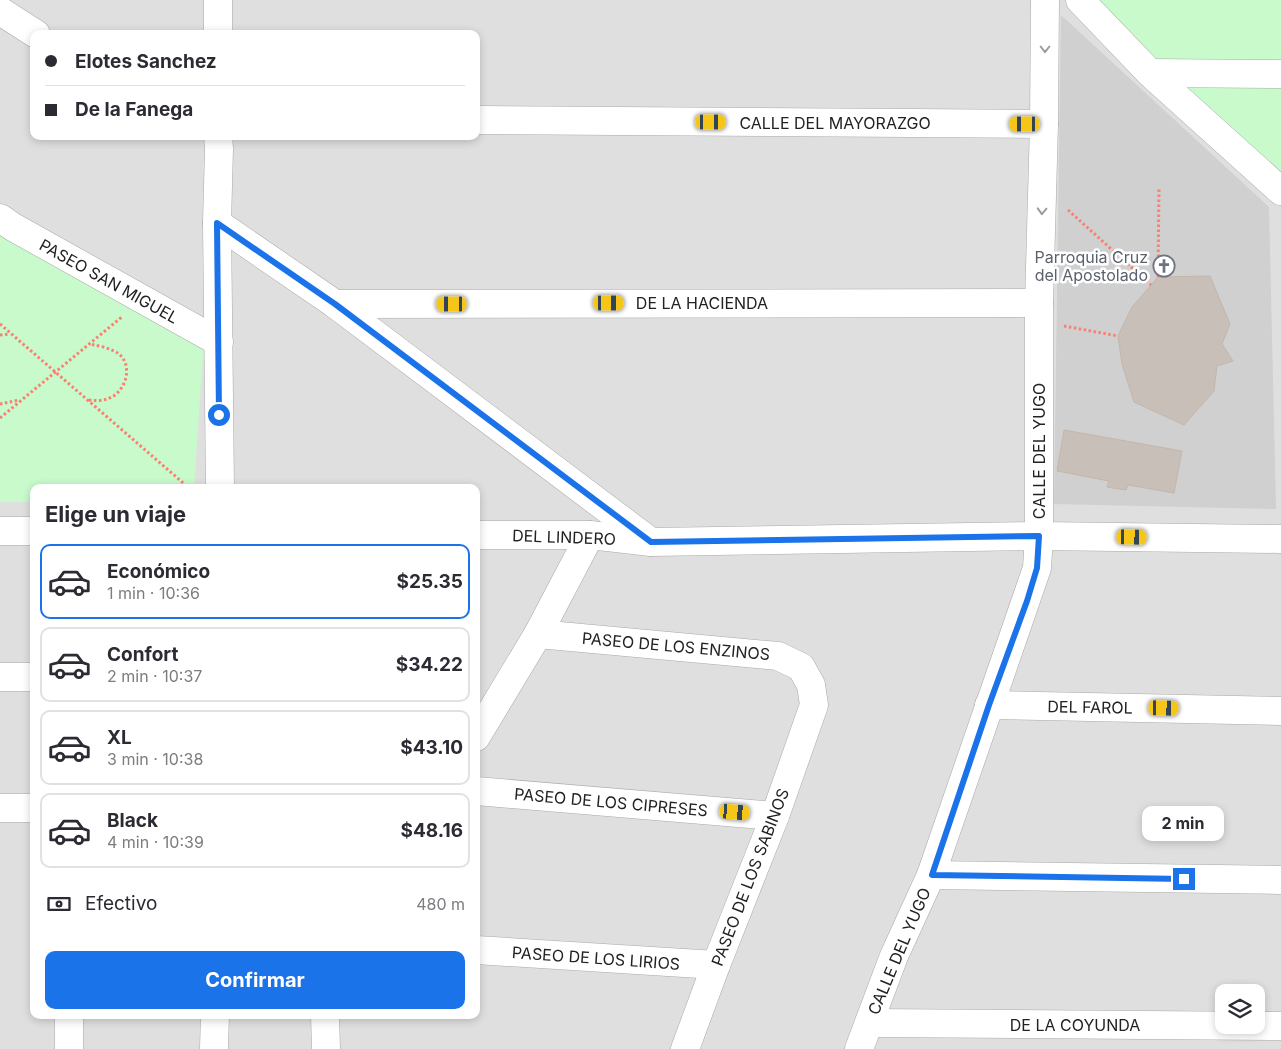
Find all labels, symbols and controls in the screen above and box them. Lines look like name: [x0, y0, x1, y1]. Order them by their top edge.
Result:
one-way arrow: [1040, 45, 1050, 53]
text: Elotes Sanchez: [75, 50, 217, 73]
text: De la Fanega: [75, 98, 193, 121]
street label: CALLE DEL MAYORAZGO: [739, 113, 931, 133]
car: [696, 115, 726, 130]
car: [1010, 117, 1040, 132]
one-way arrow: [1036, 207, 1047, 215]
street label: PASEO SAN MIGUEL: [36, 234, 182, 328]
place label: Parroquia Cruz del Apostolado: [1035, 247, 1148, 285]
church icon: Parroquia Cruz del Apostolado: [1152, 254, 1176, 278]
street label: DE LA HACIENDA: [636, 293, 768, 313]
car: [594, 296, 624, 311]
car: [437, 297, 467, 312]
street label: CALLE DEL YUGO: [1029, 383, 1049, 519]
route start: [208, 404, 230, 426]
text: Elige un viaje: [45, 501, 186, 527]
street label: DEL LINDERO: [512, 525, 616, 549]
car: [1116, 529, 1147, 545]
icon: car: [47, 559, 92, 604]
text: Económico: [107, 560, 210, 583]
text: $25.35: [397, 570, 463, 593]
text: 1 min · 10:36: [107, 583, 200, 603]
street label: PASEO DE LOS ENZINOS: [581, 628, 771, 664]
icon: car: [47, 642, 92, 687]
text: Confort: [107, 643, 178, 666]
text: $34.22: [396, 653, 463, 676]
text: 2 min · 10:37: [107, 666, 202, 686]
street label: DEL FAROL: [1047, 696, 1133, 718]
car: [1148, 700, 1179, 716]
icon: car: [47, 725, 92, 770]
text: XL: [107, 726, 132, 749]
text: $43.10: [400, 736, 463, 759]
text: 3 min · 10:38: [107, 749, 203, 769]
street label: PASEO DE LOS CIPRESES: [513, 784, 709, 820]
street label: PASEO DE LOS SABINOS: [707, 785, 793, 969]
car: [719, 803, 750, 821]
callout: 2 min: [1143, 806, 1225, 842]
icon: car: [47, 808, 92, 853]
text: Black: [107, 809, 158, 832]
text: 2 min: [1162, 813, 1204, 833]
text: $48.16: [401, 819, 463, 842]
text: 4 min · 10:39: [107, 832, 204, 852]
route end: [1173, 868, 1195, 890]
street label: CALLE DEL YUGO: [863, 884, 935, 1018]
icon: cash: [45, 890, 73, 918]
text: Efectivo: [85, 892, 157, 915]
text: 480 m: [416, 894, 465, 914]
street label: PASEO DE LOS LIRIOS: [511, 942, 681, 974]
button: Confirmar: [45, 951, 465, 1009]
map controls: [1215, 984, 1265, 1034]
button: layers: [1215, 984, 1265, 1034]
street label: DE LA COYUNDA: [1010, 1015, 1140, 1035]

